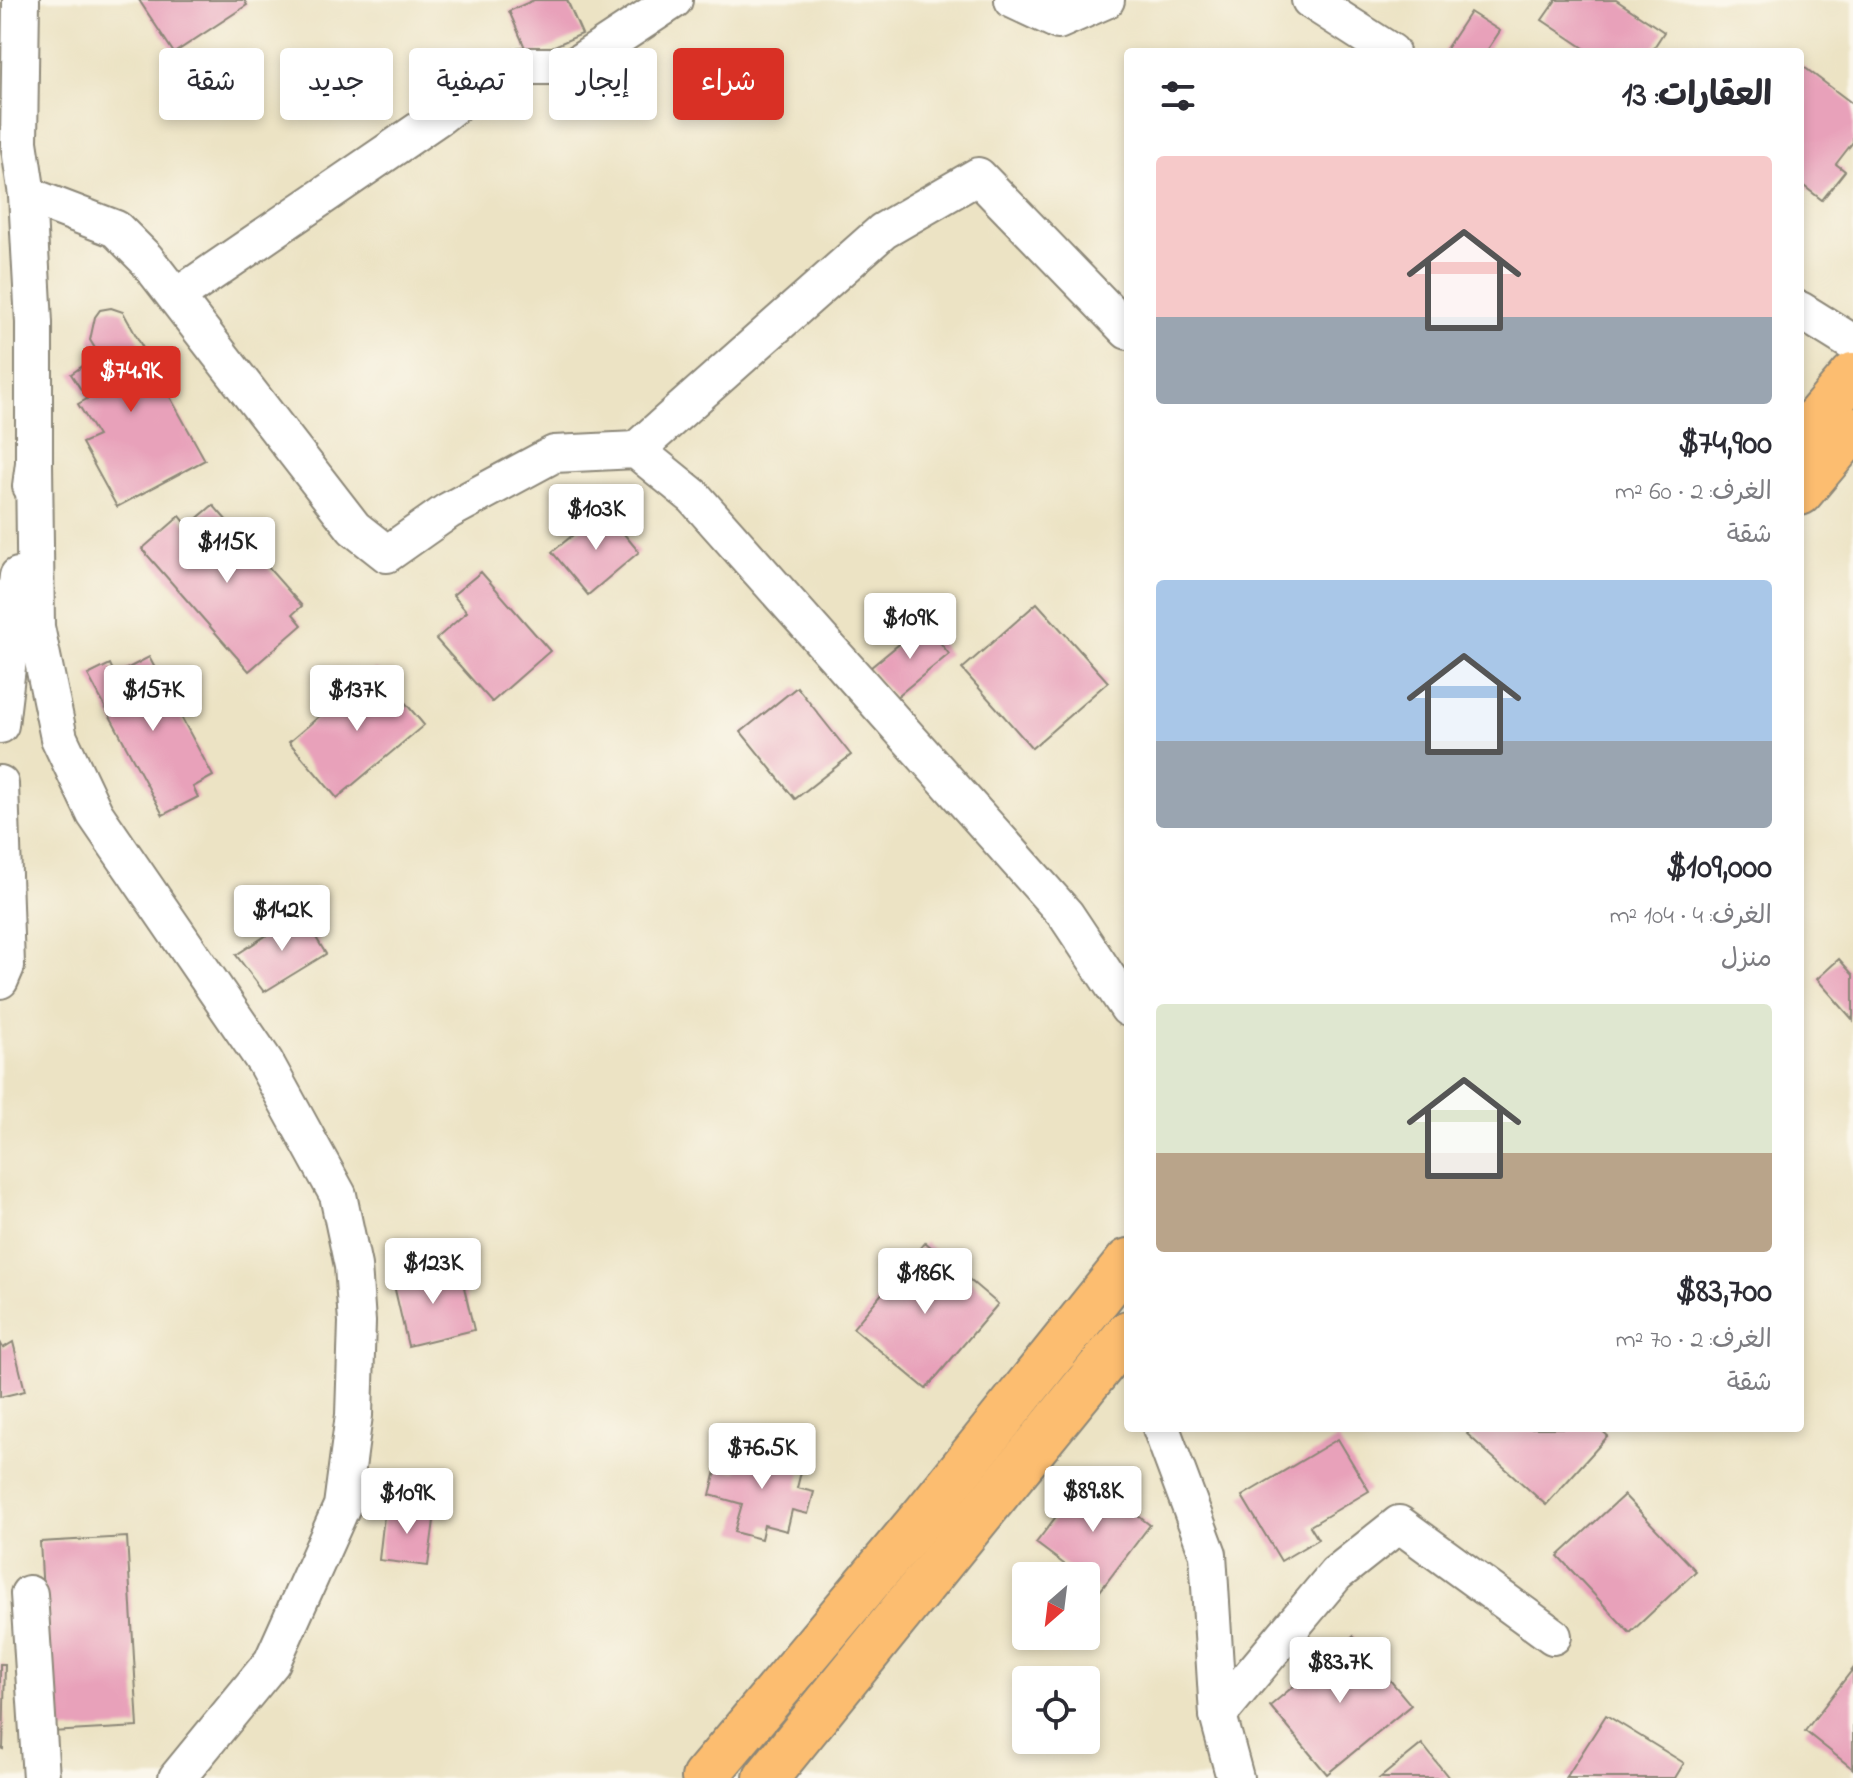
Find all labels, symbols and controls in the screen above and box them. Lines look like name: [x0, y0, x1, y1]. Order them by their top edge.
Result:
chip: شقة: [159, 48, 264, 120]
chip: جديد: [280, 48, 393, 120]
chip: تصفية: [409, 48, 533, 120]
chip: إيجار: [549, 48, 657, 120]
chip: شراء: [673, 48, 784, 120]
text: العقارات: 13: [1622, 72, 1772, 122]
icon: filters: [1156, 74, 1200, 118]
icon: home: [1392, 208, 1536, 352]
pin: $74.9K: [66, 346, 196, 414]
text: $74.9K: [100, 353, 162, 391]
text: $74,900: [1678, 420, 1772, 470]
text: الغرف: 2 · 60 m²: [1615, 474, 1772, 512]
pin: $103K: [540, 484, 652, 552]
text: $103K: [567, 491, 625, 529]
pin: $115K: [171, 517, 283, 585]
text: شقة: [1727, 517, 1772, 555]
text: $115K: [197, 524, 257, 562]
pin: $109K: [854, 593, 966, 661]
text: $109K: [882, 600, 938, 638]
icon: home: [1392, 632, 1536, 776]
pin: $157K: [97, 665, 209, 733]
pin: $137K: [301, 665, 413, 733]
text: $157K: [122, 672, 184, 710]
text: $137K: [328, 672, 386, 710]
text: $109,000: [1666, 844, 1772, 894]
pin: $142K: [226, 885, 338, 953]
text: $142K: [252, 892, 312, 930]
text: الغرف: 4 · 104 m²: [1609, 898, 1772, 936]
text: منزل: [1721, 941, 1772, 979]
icon: home: [1392, 1056, 1536, 1200]
pin: $123K: [377, 1238, 489, 1306]
text: $123K: [403, 1245, 463, 1283]
pin: $186K: [869, 1248, 981, 1316]
text: $186K: [896, 1255, 954, 1293]
text: $83,700: [1675, 1268, 1772, 1318]
text: الغرف: 2 · 70 m²: [1615, 1322, 1772, 1360]
text: شقة: [1727, 1365, 1772, 1403]
pin: $76.5K: [697, 1423, 827, 1491]
text: $76.5K: [727, 1430, 797, 1468]
pin: $89.8K: [1028, 1466, 1158, 1534]
pin: $109K: [351, 1468, 463, 1536]
text: $89.8K: [1063, 1473, 1123, 1511]
text: $109K: [379, 1475, 435, 1513]
north arrow: [1012, 1562, 1100, 1650]
map controls: [1012, 1562, 1100, 1754]
pin: $83.7K: [1275, 1637, 1405, 1705]
text: $83.7K: [1308, 1644, 1372, 1682]
button: locate: [1012, 1666, 1100, 1754]

